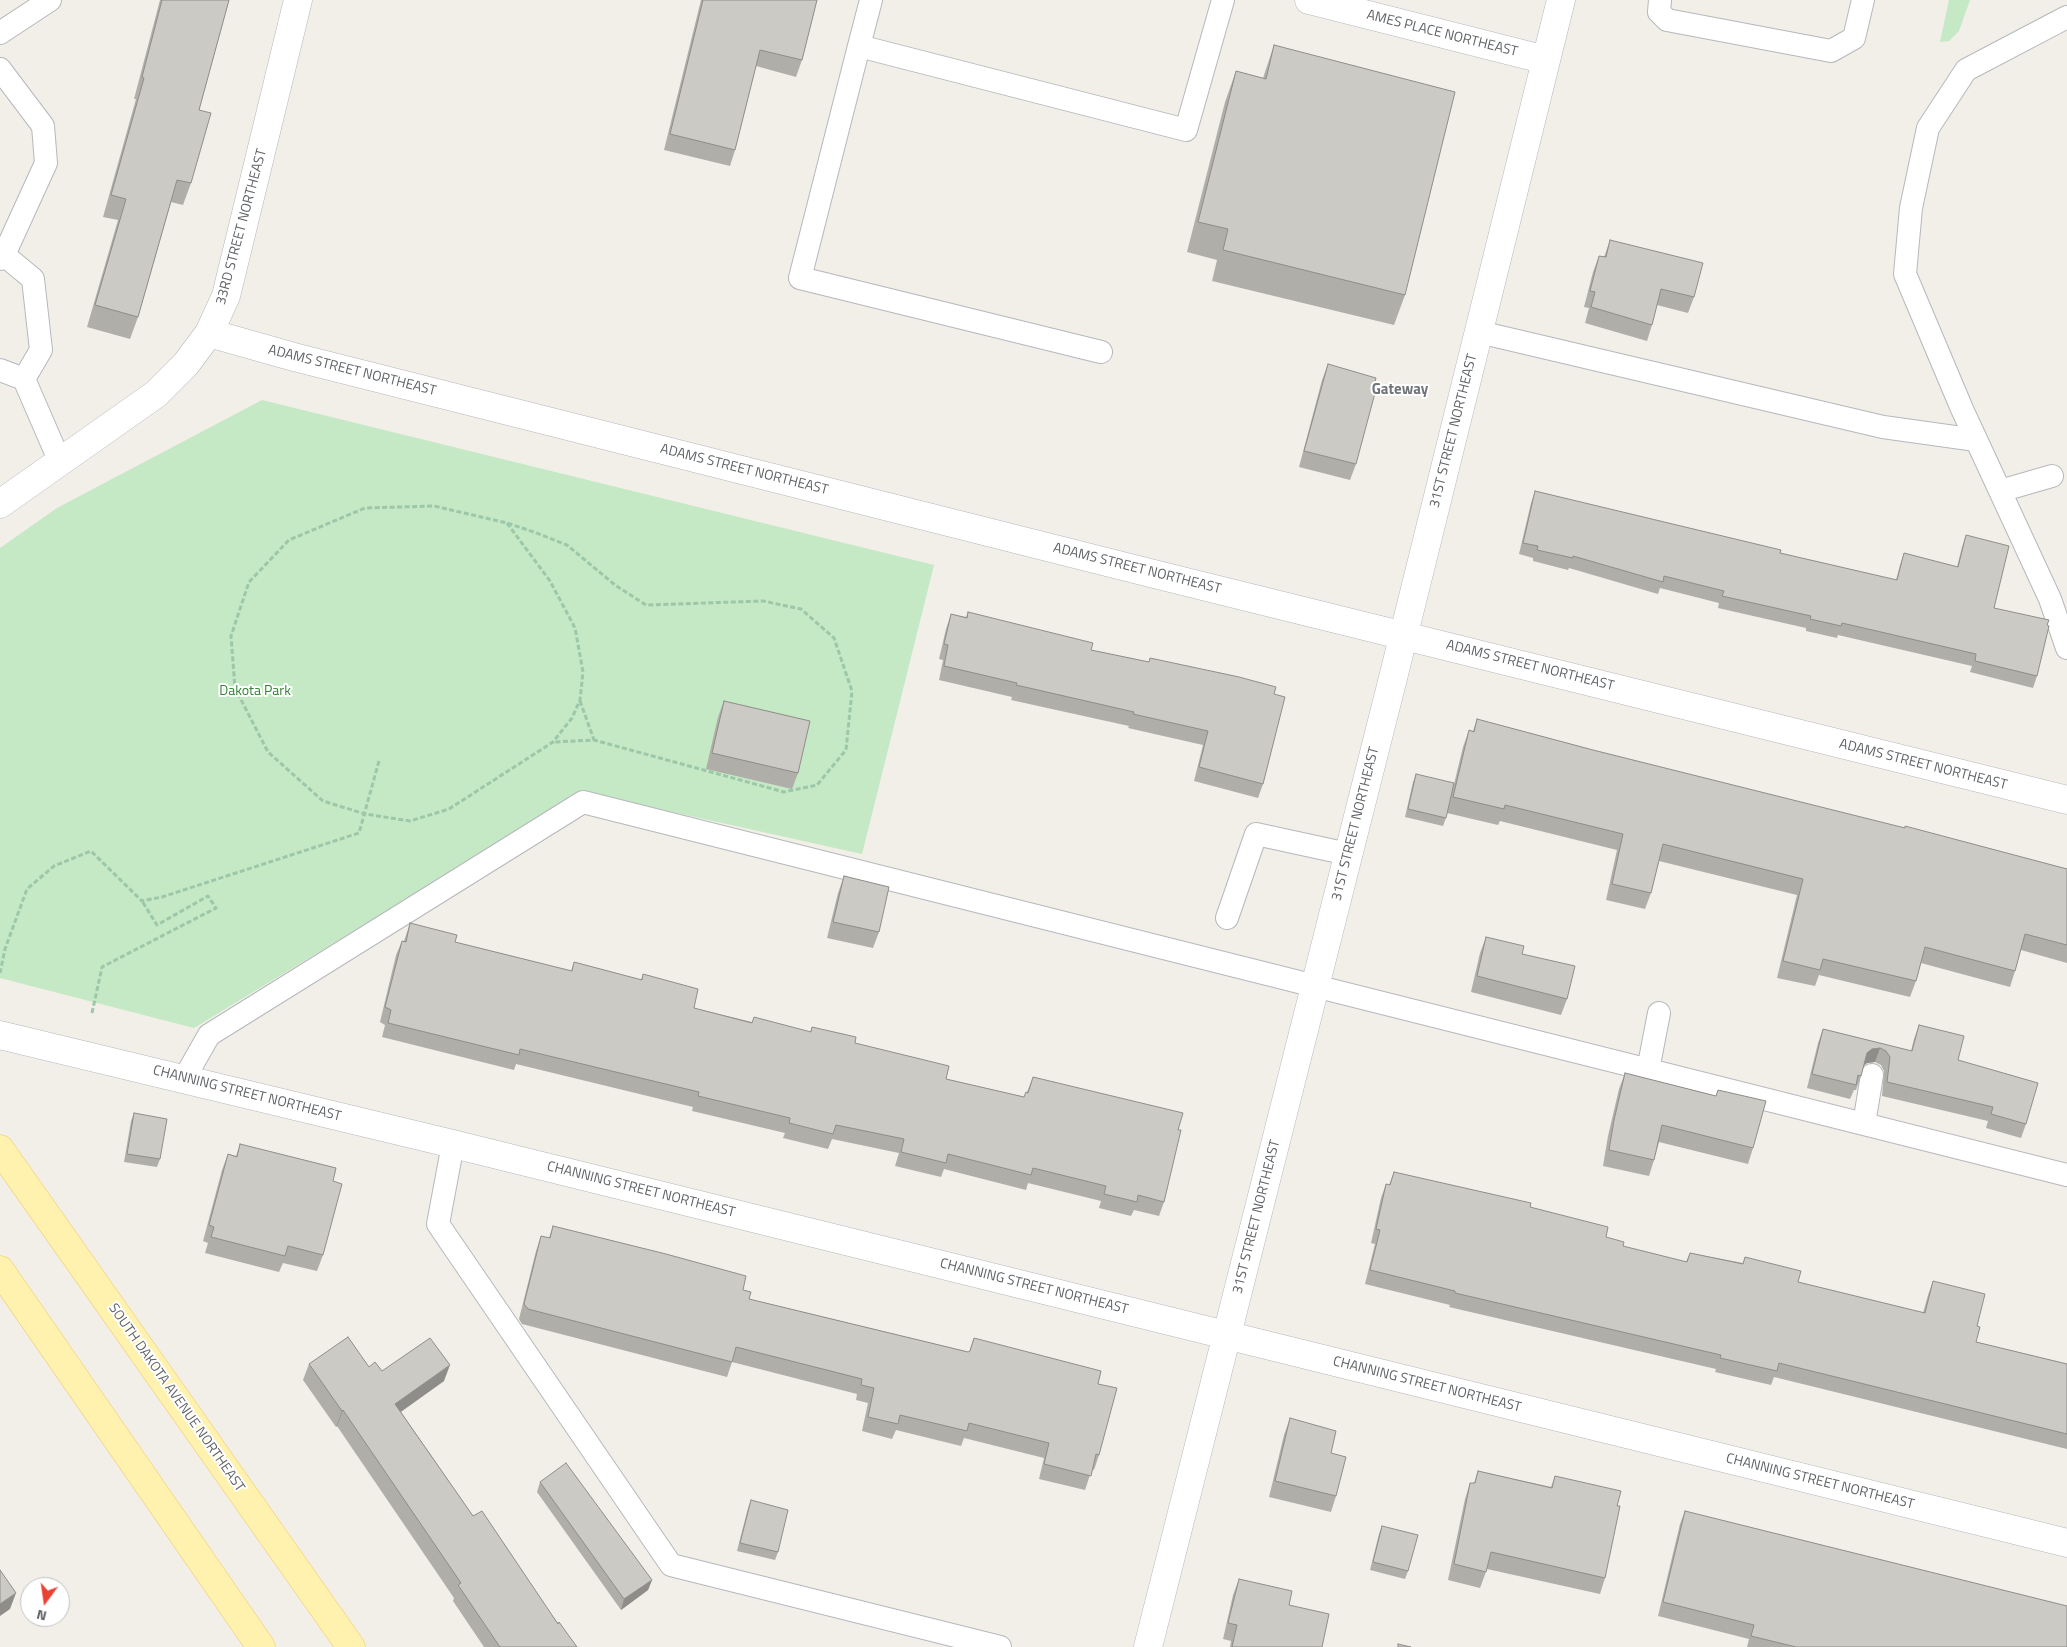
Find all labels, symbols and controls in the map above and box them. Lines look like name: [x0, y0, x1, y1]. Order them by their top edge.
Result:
street label: AMES PLACE NORTHEAST: [1365, 7, 1519, 61]
street label: 33RD STREET NORTHEAST: [213, 147, 271, 307]
street label: ADAMS STREET NORTHEAST: [266, 342, 438, 400]
street label: 31ST STREET NORTHEAST: [1427, 352, 1481, 510]
district label: Gateway: [1372, 381, 1428, 399]
street label: ADAMS STREET NORTHEAST: [658, 441, 830, 499]
street label: ADAMS STREET NORTHEAST: [1051, 540, 1223, 598]
street label: ADAMS STREET NORTHEAST: [1444, 637, 1616, 695]
park label: Dakota Park: [219, 684, 291, 700]
street label: ADAMS STREET NORTHEAST: [1837, 736, 2009, 794]
street label: 31ST STREET NORTHEAST: [1329, 745, 1383, 903]
street label: CHANNING STREET NORTHEAST: [151, 1062, 343, 1126]
street label: 31ST STREET NORTHEAST: [1230, 1138, 1284, 1296]
street label: CHANNING STREET NORTHEAST: [545, 1158, 737, 1222]
street label: CHANNING STREET NORTHEAST: [938, 1255, 1130, 1319]
street label: SOUTH DAKOTA AVENUE NORTHEAST: [104, 1301, 248, 1495]
street label: CHANNING STREET NORTHEAST: [1331, 1353, 1523, 1417]
street label: CHANNING STREET NORTHEAST: [1724, 1450, 1916, 1514]
north arrow: [20, 1577, 70, 1627]
text: N: [34, 1605, 49, 1627]

